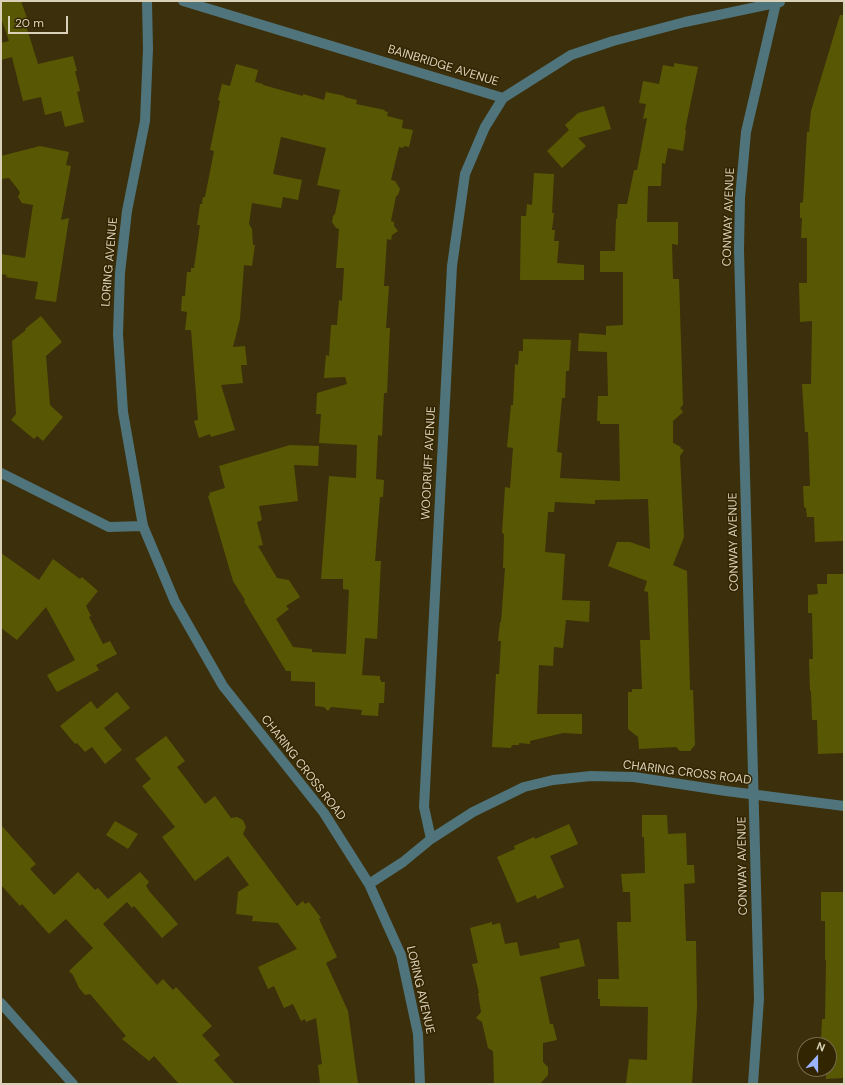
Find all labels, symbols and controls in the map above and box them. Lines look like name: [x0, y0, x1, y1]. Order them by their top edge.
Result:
scale bar: [10, 8, 70, 34]
text: 20 m: [15, 15, 44, 31]
street label: BAINBRIDGE AVENUE: [386, 42, 500, 90]
street label: CONWAY AVENUE: [720, 167, 738, 267]
street label: LORING AVENUE: [99, 217, 121, 307]
street label: WOODRUFF AVENUE: [419, 406, 439, 520]
street label: CONWAY AVENUE: [726, 493, 742, 591]
street label: CHARING CROSS ROAD: [257, 713, 349, 823]
street label: CHARING CROSS ROAD: [622, 758, 752, 788]
street label: CONWAY AVENUE: [735, 817, 751, 915]
street label: LORING AVENUE: [403, 945, 437, 1035]
north arrow: [797, 1037, 837, 1077]
text: N: [815, 1039, 827, 1055]

